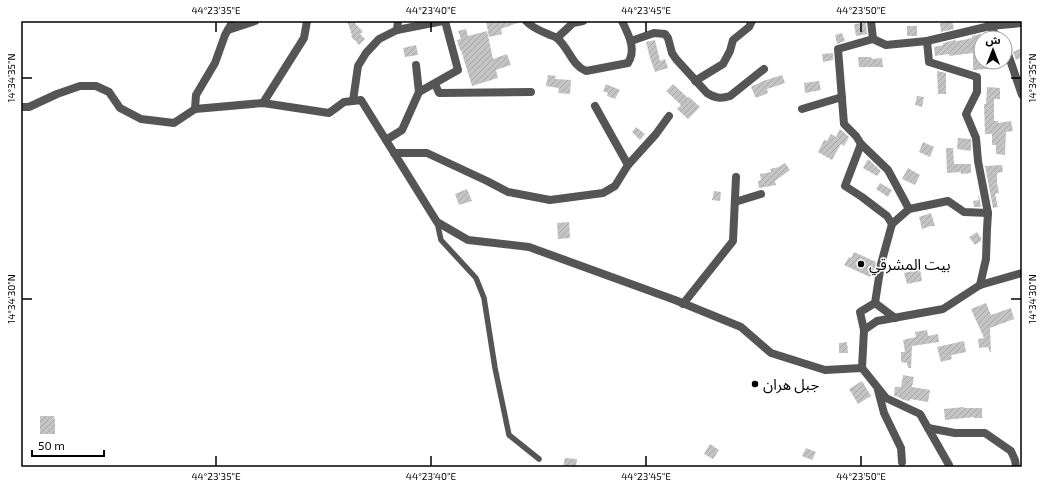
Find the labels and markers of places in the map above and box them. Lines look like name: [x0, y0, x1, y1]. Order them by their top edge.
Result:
place label: بيت المشرقي: [869, 255, 951, 276]
marker: بيت المشرقي: [856, 259, 866, 269]
place label: جبل هران: [763, 375, 819, 394]
marker: جبل هران: [750, 379, 760, 389]

